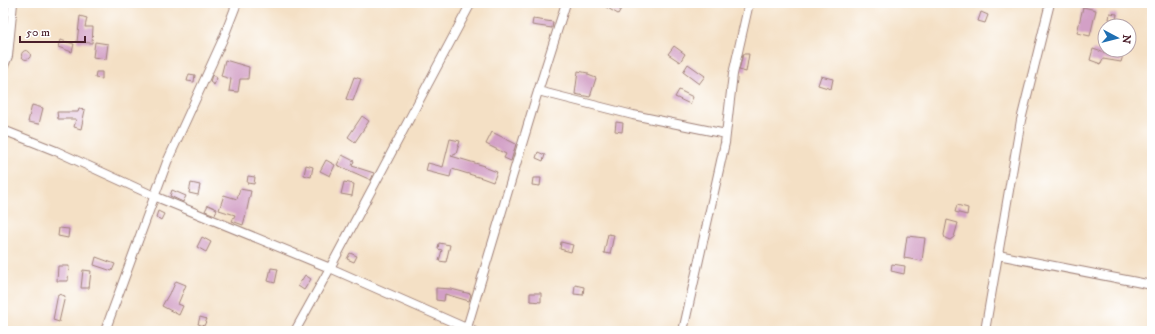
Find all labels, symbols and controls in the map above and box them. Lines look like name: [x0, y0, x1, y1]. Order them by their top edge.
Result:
scale bar: [20, 18, 85, 44]
north arrow: [1097, 18, 1137, 58]
text: 50 m: [26, 25, 50, 40]
text: N: [1118, 34, 1133, 44]

